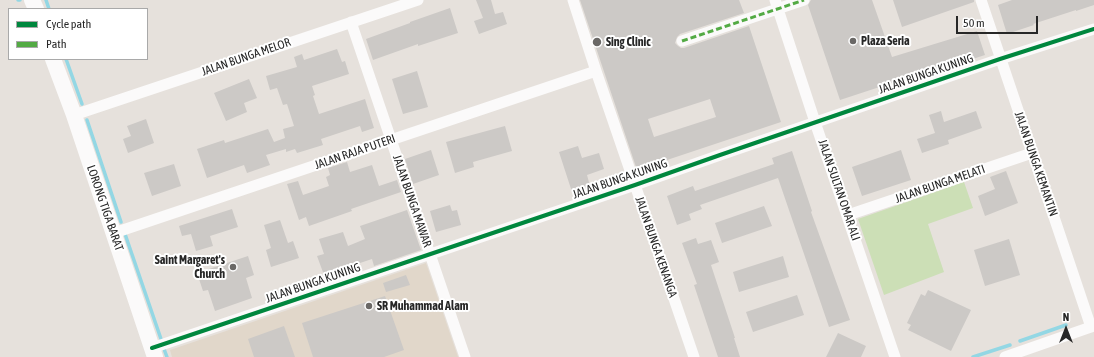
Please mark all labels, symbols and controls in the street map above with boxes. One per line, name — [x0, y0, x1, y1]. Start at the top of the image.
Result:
legend — [8, 8, 148, 60]
scale bar — [958, 8, 1040, 34]
text: 50 m — [963, 16, 985, 30]
text: Cycle path — [46, 17, 91, 31]
place label: Plaza Seria — [861, 34, 910, 48]
street label: JALAN BUNGA MELOR — [200, 35, 292, 79]
place label: Sing Clinic — [606, 35, 651, 49]
marker: Sing Clinic — [591, 36, 603, 48]
marker: Plaza Seria — [848, 36, 858, 46]
text: Path — [46, 37, 67, 51]
street label: JALAN BUNGA KUNING — [877, 51, 975, 97]
street label: JALAN BUNGA KEMANTIN — [1011, 110, 1061, 218]
street label: JALAN RAJA PUTERI — [313, 131, 397, 173]
street label: JALAN SULTAN OMAR ALI — [815, 137, 863, 243]
street label: JALAN BUNGA MAWAR — [389, 153, 435, 249]
street label: JALAN BUNGA KUNING — [571, 156, 669, 202]
street label: JALAN BUNGA MELATI — [893, 162, 987, 206]
street label: LORONG TIGA BARAT — [84, 163, 126, 253]
street label: JALAN BUNGA KENANGA — [632, 195, 680, 299]
place label: Saint Margaret's Church — [155, 253, 225, 281]
street label: JALAN BUNGA KUNING — [264, 260, 362, 306]
marker: Saint Margaret's Church — [228, 262, 238, 272]
place label: SR Muhammad Alam — [377, 299, 468, 313]
marker: SR Muhammad Alam — [364, 301, 374, 311]
north arrow — [1046, 309, 1086, 349]
text: N — [1063, 311, 1069, 323]

